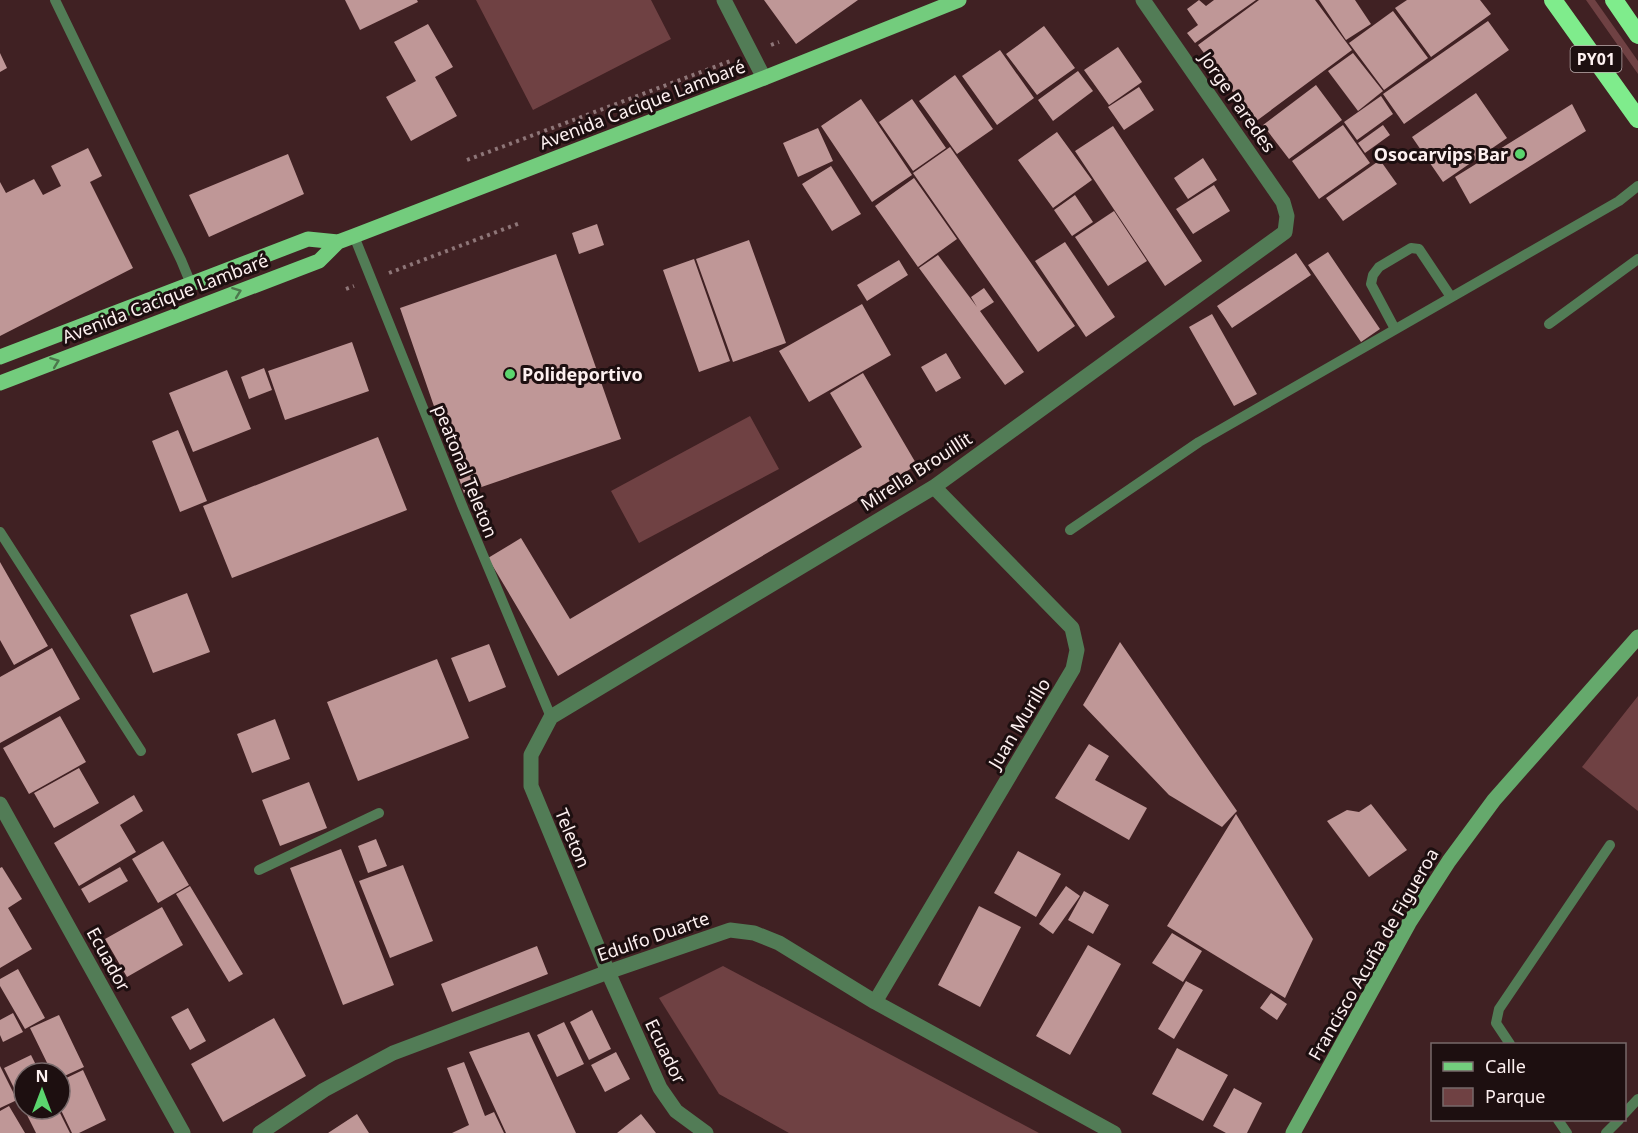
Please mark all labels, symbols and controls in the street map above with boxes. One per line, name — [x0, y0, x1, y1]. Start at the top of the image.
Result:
street label: Jorge Paredes — [1193, 46, 1281, 157]
road number: PY01 — [1570, 46, 1622, 72]
street label: Avenida Cacique Lambaré — [535, 54, 749, 154]
place label: Osocarvips Bar — [1374, 142, 1508, 166]
marker: Osocarvips Bar — [1513, 147, 1527, 161]
street label: Avenida Cacique Lambaré — [58, 248, 272, 348]
one-way arrow — [231, 287, 242, 299]
one-way arrow — [49, 356, 59, 369]
place label: Polideportivo — [522, 362, 643, 386]
marker: Polideportivo — [503, 367, 517, 381]
street label: peatonal Teleton — [428, 401, 504, 541]
street label: Mirella Brouillit — [856, 426, 977, 516]
street label: Juan Murillo — [982, 673, 1055, 774]
street label: Teleton — [550, 805, 596, 871]
street label: Francisco Acuña de Figueroa — [1302, 844, 1444, 1064]
street label: Edulfo Duarte — [594, 906, 712, 966]
street label: Ecuador — [82, 923, 137, 996]
street label: Ecuador — [640, 1015, 692, 1088]
legend — [1431, 1043, 1626, 1121]
text: Calle — [1485, 1054, 1526, 1078]
north arrow — [12, 1061, 72, 1121]
text: N — [35, 1065, 49, 1087]
text: Parque — [1485, 1084, 1545, 1108]

